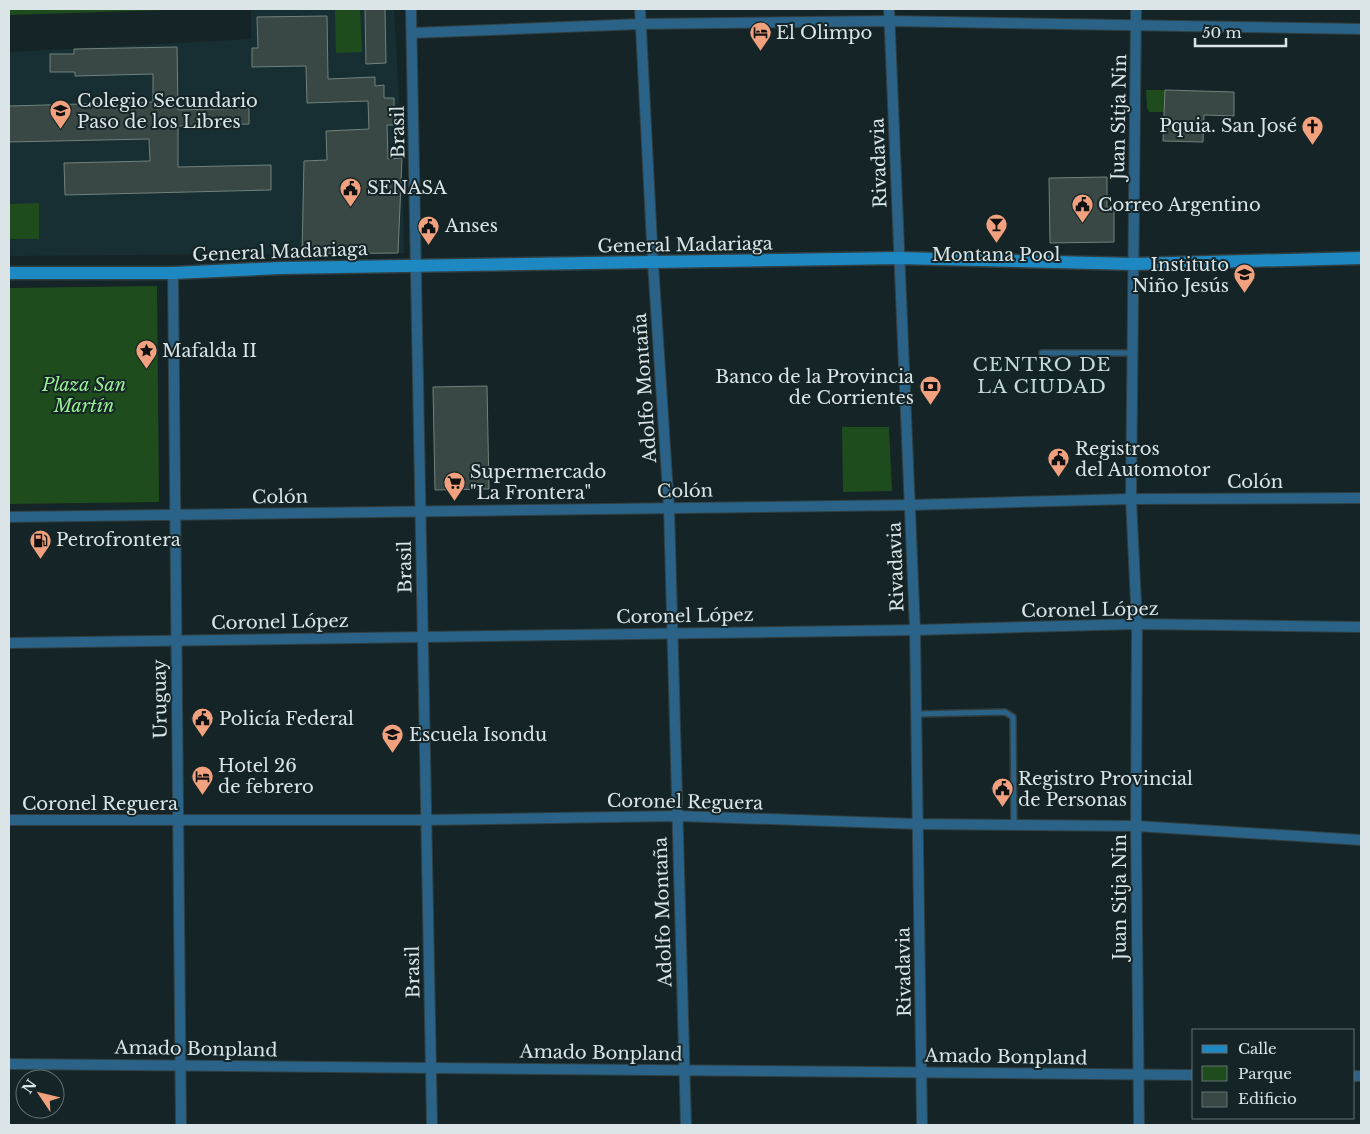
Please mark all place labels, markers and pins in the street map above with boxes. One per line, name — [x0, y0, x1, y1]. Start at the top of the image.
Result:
hotel icon: El Olimpo — [748, 21, 772, 52]
place label: El Olimpo — [776, 22, 872, 44]
place label: Colegio Secundario Paso de los Libres — [77, 90, 258, 133]
school or university icon: Colegio Secundario Paso de los Libres — [49, 99, 73, 130]
church icon: Pquia. San José — [1301, 114, 1325, 145]
place label: Pquia. San José — [1159, 115, 1297, 137]
public building icon: SENASA — [339, 176, 363, 207]
place label: SENASA — [367, 177, 448, 199]
public building icon: Correo Argentino — [1070, 193, 1094, 224]
place label: Correo Argentino — [1098, 194, 1261, 216]
bar icon: Montana Pool — [984, 213, 1008, 244]
public building icon: Anses — [417, 214, 441, 245]
place label: Anses — [444, 215, 498, 237]
place label: Montana Pool — [932, 244, 1060, 266]
place label: Instituto Niño Jesús — [1132, 254, 1229, 297]
school or university icon: Instituto Niño Jesús — [1233, 263, 1257, 294]
place icon: Mafalda II — [134, 339, 158, 370]
place label: Mafalda II — [162, 340, 257, 362]
place label: Banco de la Provincia de Corrientes — [715, 366, 914, 409]
bank icon: Banco de la Provincia de Corrientes — [918, 375, 942, 406]
place label: Registros del Automotor — [1075, 438, 1211, 481]
public building icon: Registros del Automotor — [1047, 447, 1071, 478]
place label: Supermercado "La Frontera" — [470, 461, 606, 504]
supermarket icon: Supermercado "La Frontera" — [442, 470, 466, 501]
fuel station icon: Petrofrontera — [28, 528, 52, 559]
place label: Petrofrontera — [56, 529, 181, 551]
public building icon: Policía Federal — [191, 707, 215, 738]
place label: Policía Federal — [219, 708, 354, 730]
school or university icon: Escuela Isondu — [381, 723, 405, 754]
place label: Escuela Isondu — [409, 724, 547, 746]
place label: Hotel 26 de febrero — [218, 755, 314, 798]
hotel icon: Hotel 26 de febrero — [190, 764, 214, 795]
place label: Registro Provincial de Personas — [1018, 768, 1193, 811]
public building icon: Registro Provincial de Personas — [990, 777, 1014, 808]

